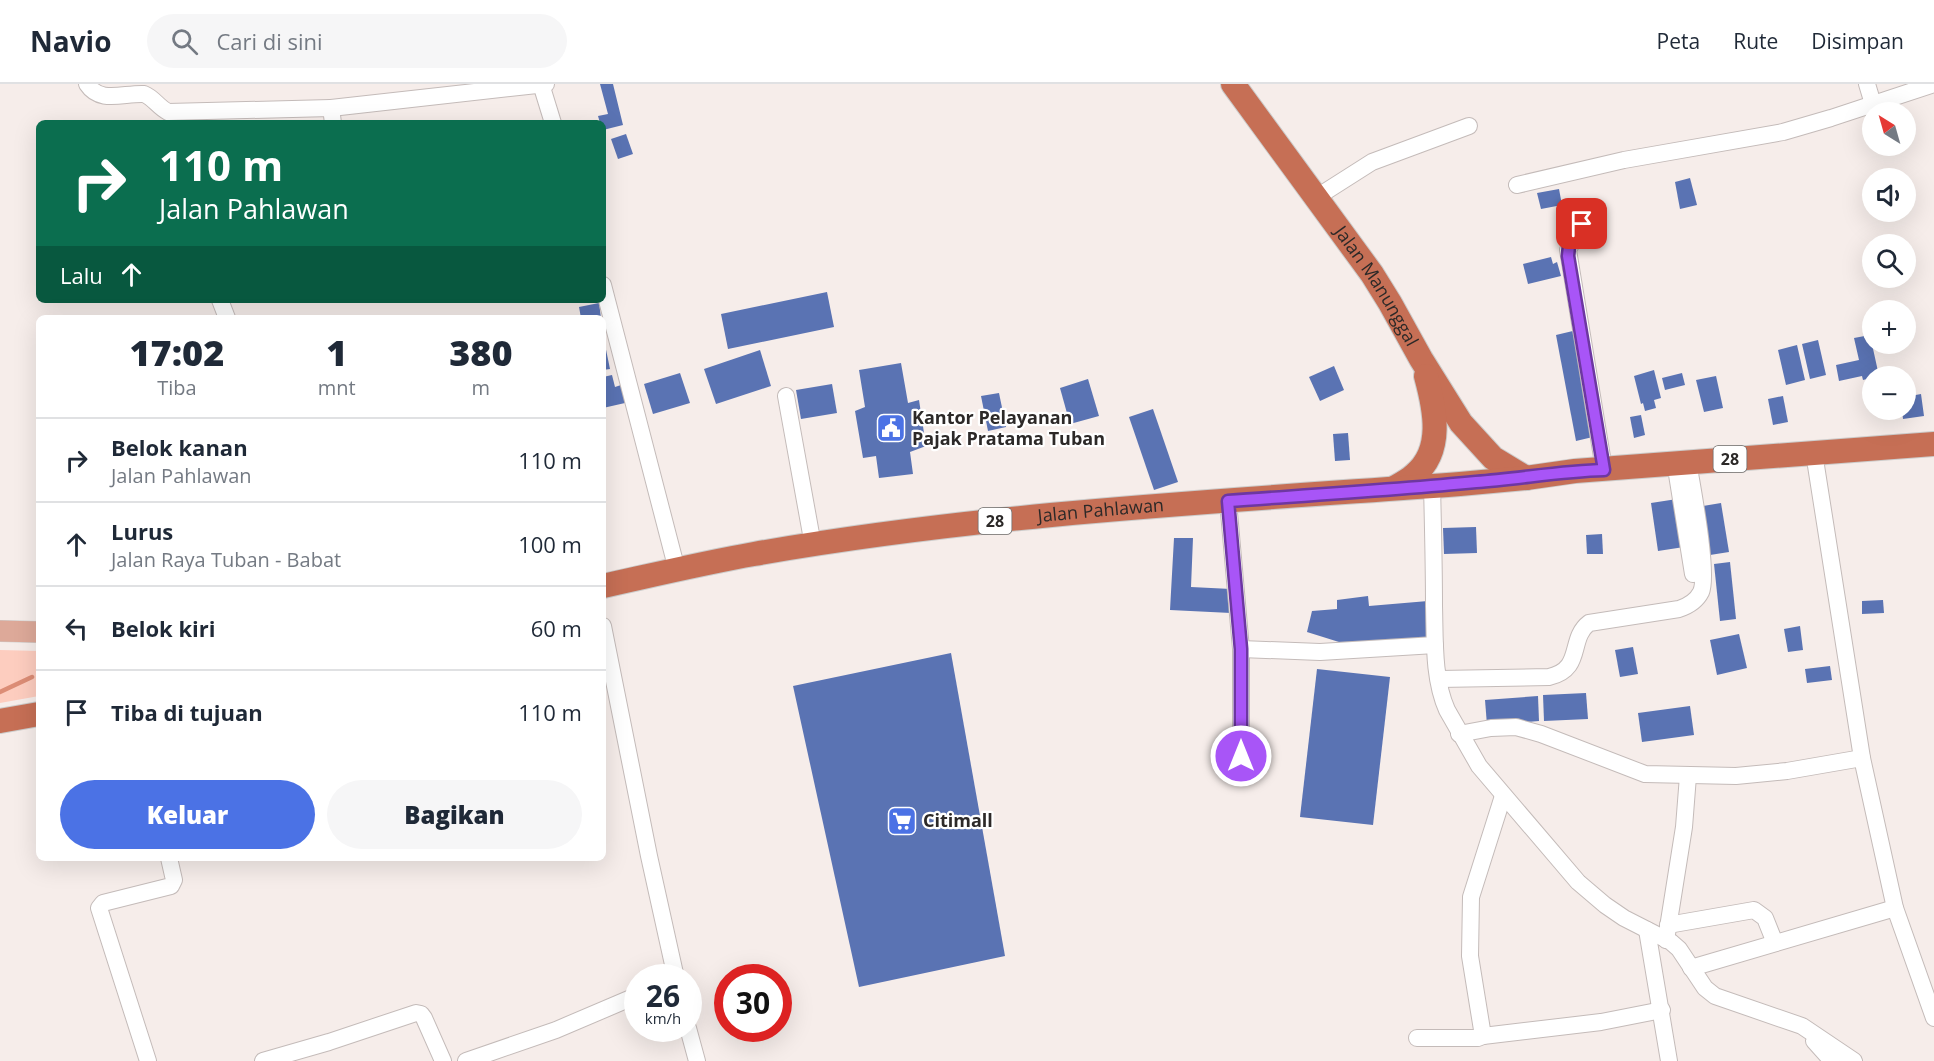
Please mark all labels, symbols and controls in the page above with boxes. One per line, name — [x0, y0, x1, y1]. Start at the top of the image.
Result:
search box — [147, 14, 567, 68]
text: Navio — [30, 22, 111, 60]
icon: search — [168, 25, 201, 58]
text: Cari di sini — [216, 26, 323, 56]
text: Peta — [1657, 27, 1700, 55]
text: Rute — [1733, 27, 1778, 55]
text: Disimpan — [1811, 27, 1904, 55]
north arrow — [1862, 102, 1916, 156]
map controls — [1862, 102, 1916, 420]
text: 110 m — [159, 136, 283, 193]
icon: right — [60, 144, 138, 222]
button: sound — [1862, 168, 1916, 222]
text: Jalan Pahlawan — [159, 190, 349, 227]
pin — [1556, 198, 1607, 249]
icon: arrive — [1565, 207, 1598, 240]
street label: Jalan Manunggal — [1328, 219, 1425, 350]
button: search — [1862, 234, 1916, 288]
icon: ahead — [115, 258, 148, 291]
text: Lalu — [60, 260, 103, 290]
button: + — [1862, 300, 1916, 354]
text: 17:02 — [130, 328, 224, 377]
text: 1 — [326, 328, 347, 377]
text: 380 — [449, 328, 512, 377]
button: − — [1862, 366, 1916, 420]
text: Tiba — [157, 374, 197, 401]
text: mnt — [318, 374, 356, 401]
text: m — [472, 374, 490, 401]
place label: Kantor Pelayanan Pajak Pratama Tuban — [912, 405, 1105, 450]
public building icon: Kantor Pelayanan Pajak Pratama Tuban — [875, 412, 907, 444]
text: Belok kanan — [111, 432, 248, 462]
icon: right — [60, 444, 93, 477]
text: 110 m — [518, 445, 582, 475]
road number: 28 — [1714, 446, 1746, 472]
text: Jalan Pahlawan — [111, 462, 252, 489]
street label: Jalan Pahlawan — [1035, 492, 1165, 527]
road number: 28 — [978, 508, 1012, 534]
text: Lurus — [111, 516, 173, 546]
icon: ahead — [60, 528, 93, 561]
text: 100 m — [518, 529, 582, 559]
text: Jalan Raya Tuban - Babat — [111, 546, 341, 573]
icon: left — [60, 612, 93, 645]
text: Belok kiri — [111, 613, 216, 643]
text: 60 m — [531, 613, 582, 643]
icon: arrive — [60, 696, 93, 729]
text: Tiba di tujuan — [111, 697, 263, 727]
text: 110 m — [518, 697, 582, 727]
position arrow — [1209, 724, 1273, 788]
button: Keluar — [60, 780, 315, 849]
button: Bagikan — [327, 780, 582, 849]
supermarket icon: Citimall — [886, 805, 918, 837]
place label: Citimall — [923, 808, 993, 832]
speed limit sign: 30 — [714, 964, 792, 1042]
text: 26 — [646, 975, 680, 1016]
text: km/h — [645, 1008, 681, 1028]

